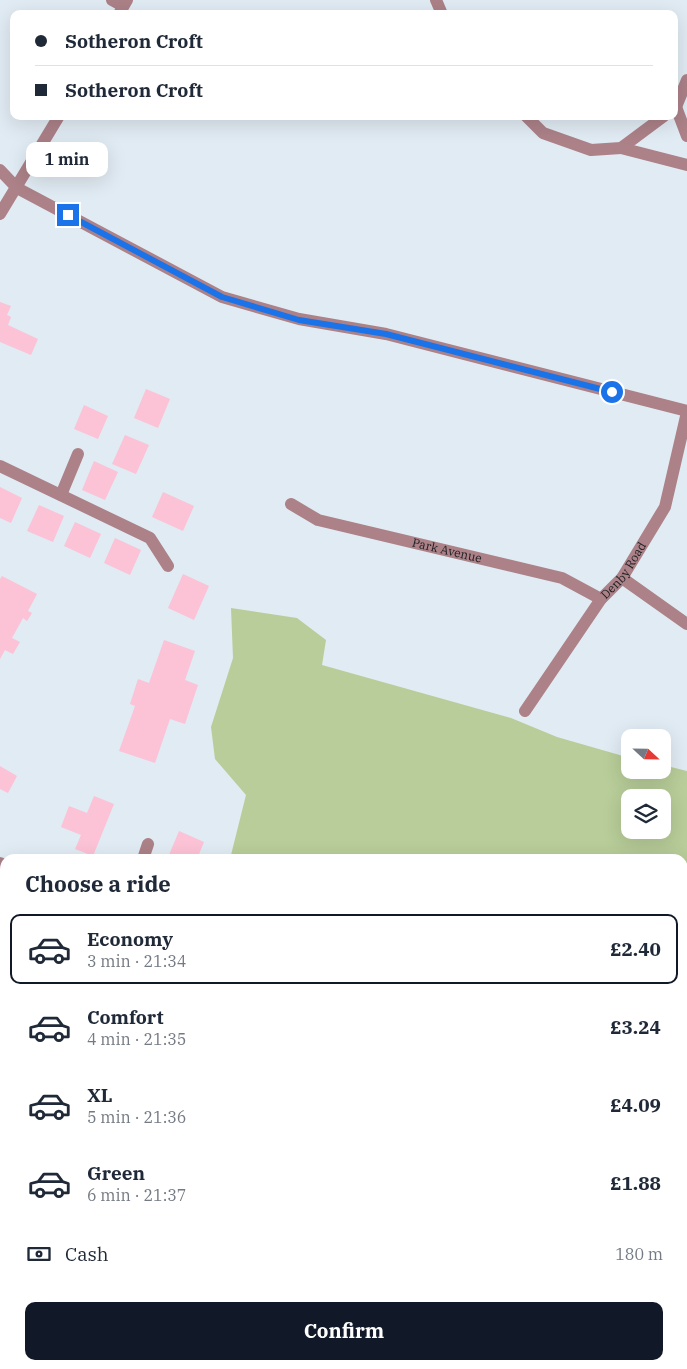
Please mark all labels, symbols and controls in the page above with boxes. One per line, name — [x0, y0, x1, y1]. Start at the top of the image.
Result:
text: Sotheron Croft — [65, 29, 203, 53]
text: Sotheron Croft — [65, 78, 203, 102]
callout: 1 min — [27, 142, 109, 178]
text: 1 min — [45, 149, 89, 169]
route end — [57, 204, 79, 226]
route start — [601, 381, 623, 403]
street label: Park Avenue — [411, 535, 484, 566]
street label: Denby Road — [597, 539, 649, 602]
north arrow — [621, 729, 671, 779]
map controls — [621, 729, 671, 839]
button: layers — [621, 789, 671, 839]
text: Choose a ride — [25, 869, 171, 898]
icon: car — [27, 927, 72, 972]
text: Economy — [87, 927, 173, 951]
text: £2.40 — [610, 937, 661, 961]
text: 3 min · 21:34 — [87, 951, 186, 971]
icon: car — [27, 1005, 72, 1050]
text: Comfort — [87, 1005, 164, 1029]
text: £3.24 — [610, 1015, 661, 1039]
text: 4 min · 21:35 — [87, 1029, 186, 1049]
icon: car — [27, 1083, 72, 1128]
text: XL — [87, 1083, 113, 1107]
text: £4.09 — [610, 1093, 661, 1117]
text: 5 min · 21:36 — [87, 1107, 186, 1127]
icon: car — [27, 1161, 72, 1206]
text: Green — [87, 1161, 145, 1185]
text: £1.88 — [610, 1171, 661, 1195]
text: 6 min · 21:37 — [87, 1185, 186, 1205]
icon: cash — [25, 1240, 53, 1268]
text: Cash — [65, 1242, 109, 1266]
text: 180 m — [615, 1244, 663, 1264]
button: Confirm — [25, 1302, 663, 1360]

